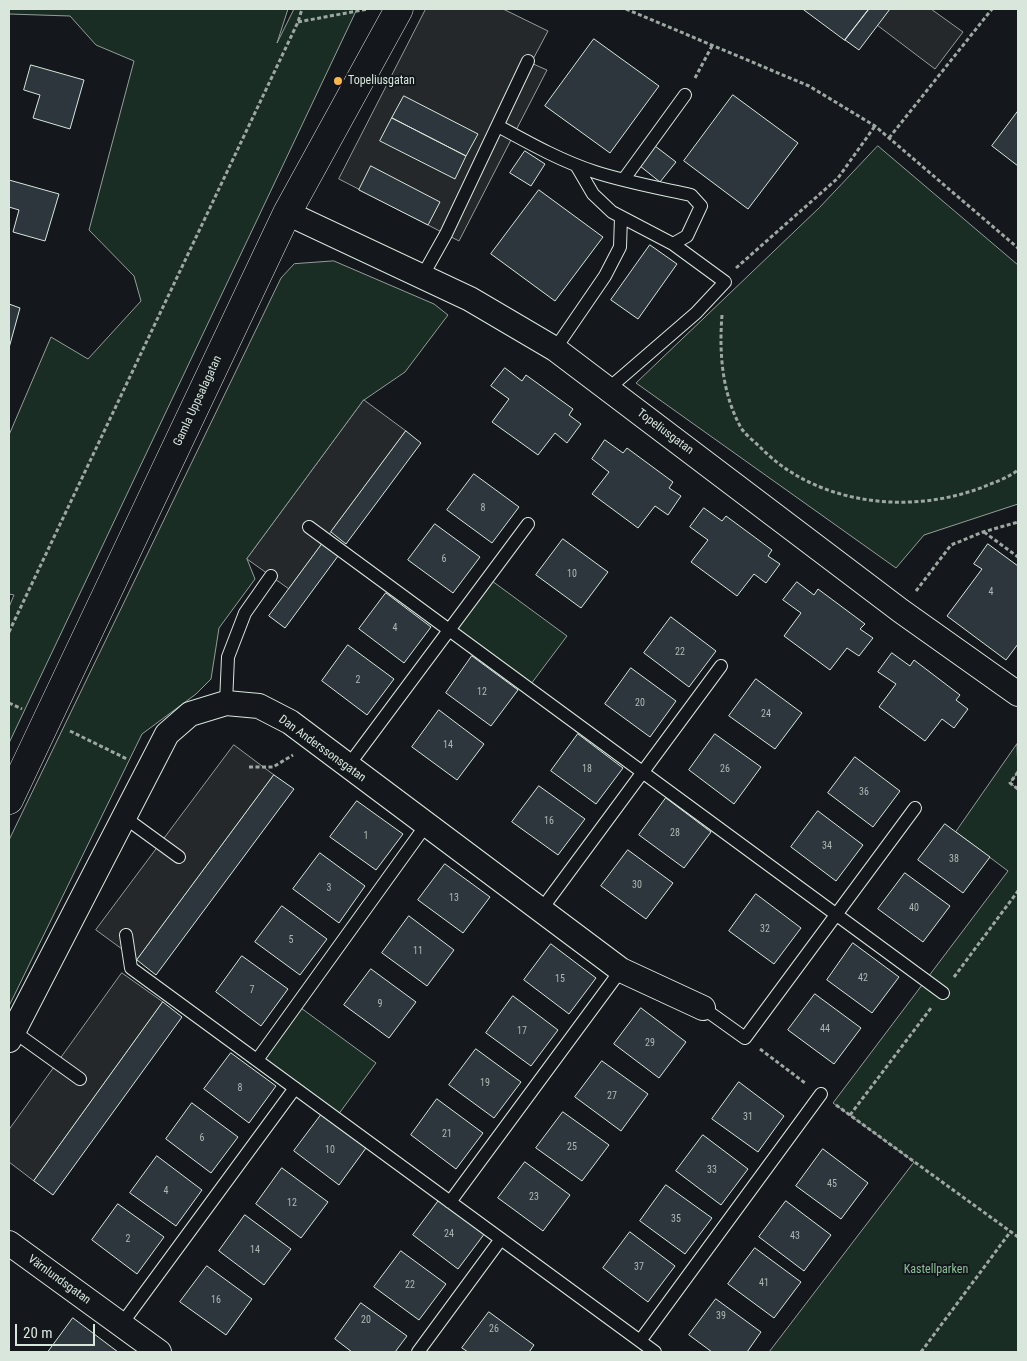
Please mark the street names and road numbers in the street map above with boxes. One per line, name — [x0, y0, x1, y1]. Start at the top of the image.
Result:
street label: Gamla Uppsalagatan — [171, 353, 225, 449]
street label: Topeliusgatan — [634, 406, 696, 458]
street label: Dan Anderssonsgatan — [276, 713, 368, 785]
street label: Värnlundsgatan — [25, 1252, 93, 1308]

